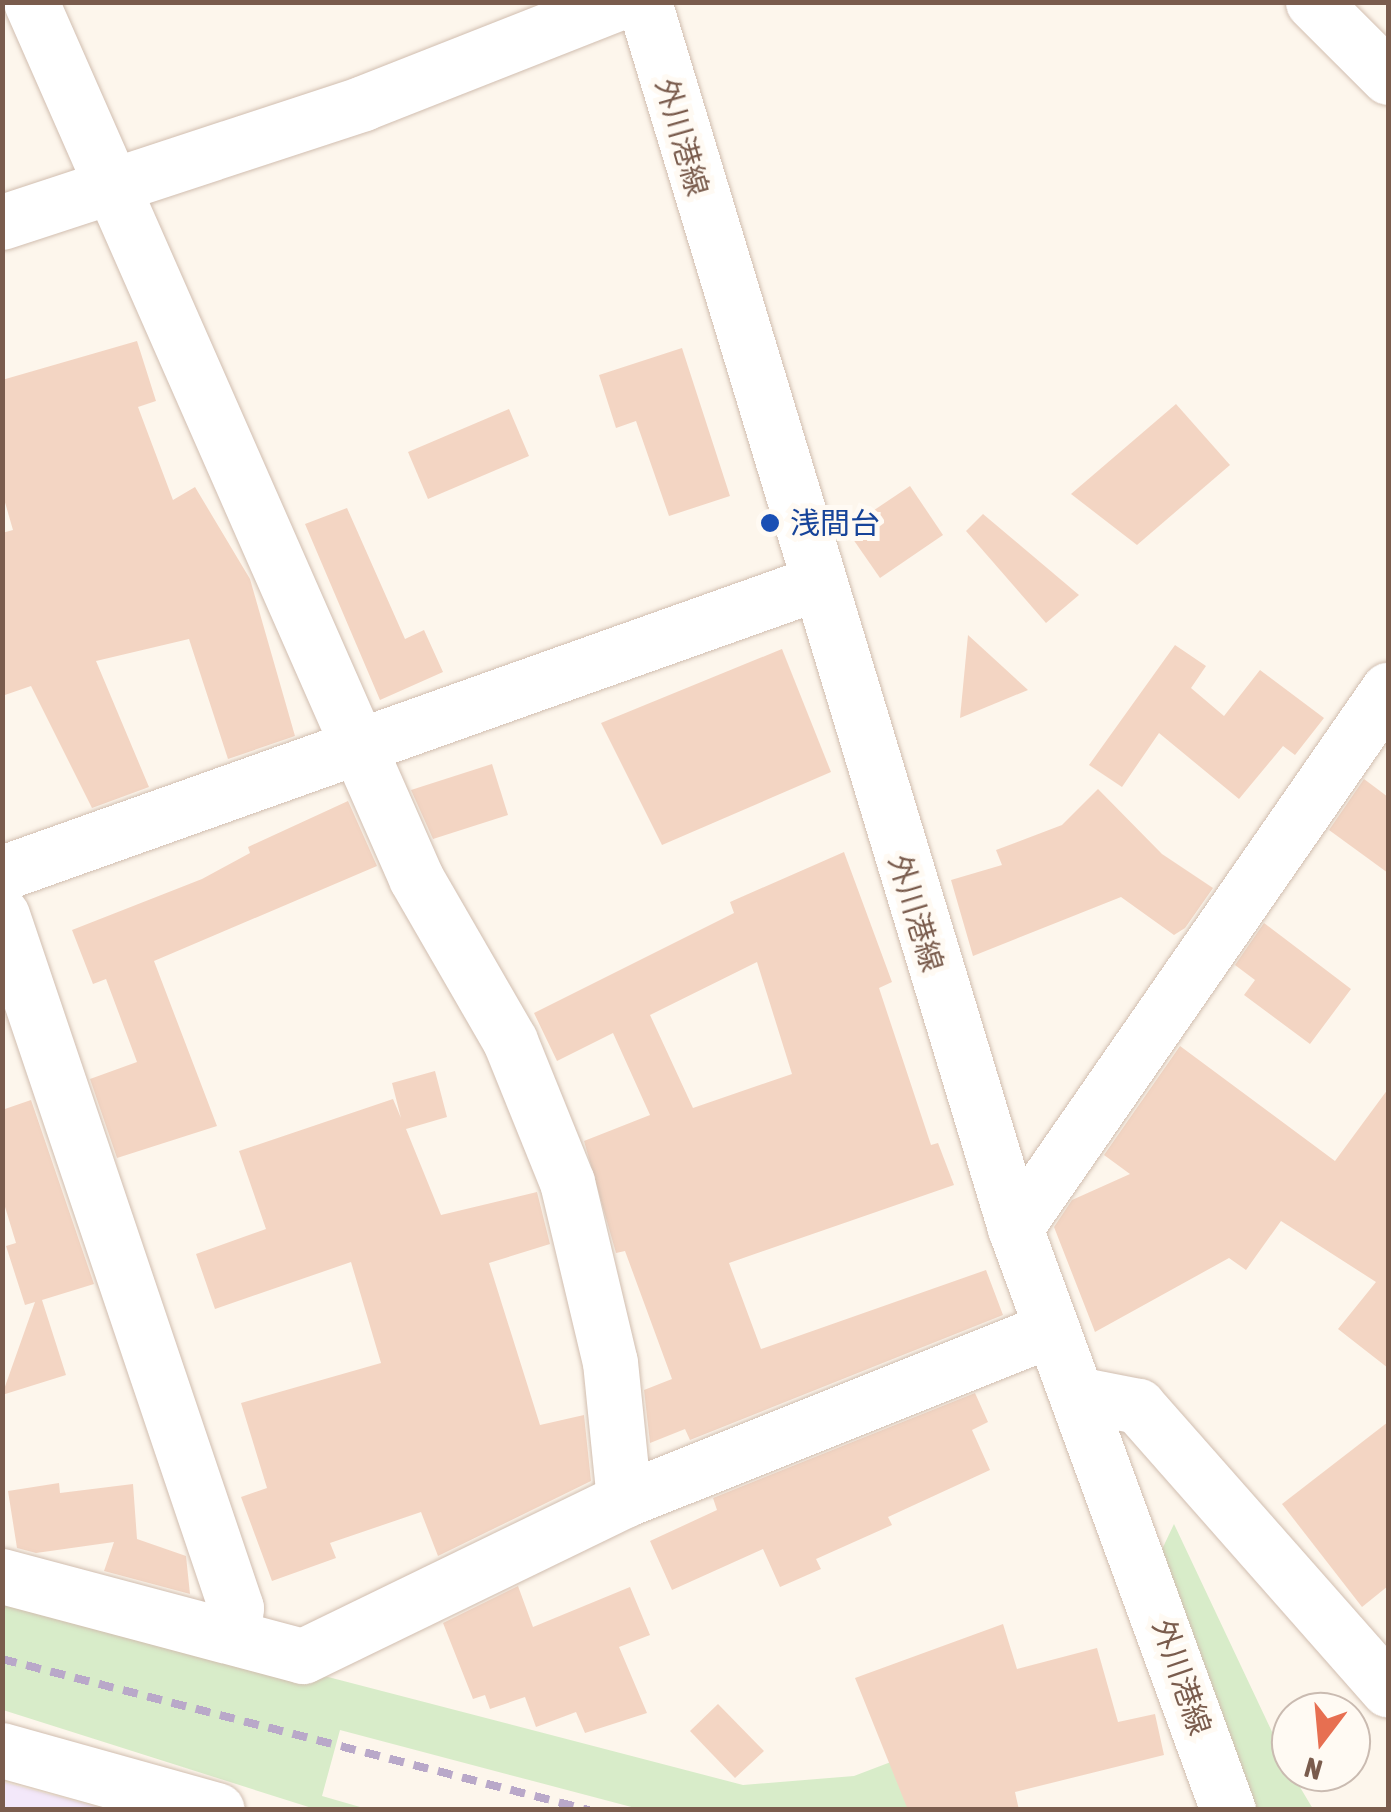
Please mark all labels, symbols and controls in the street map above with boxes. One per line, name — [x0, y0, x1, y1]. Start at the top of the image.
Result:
street label: 外川港線 — [648, 74, 716, 200]
place label: 浅間台 — [790, 505, 880, 541]
marker: 浅間台 — [759, 512, 781, 534]
street label: 外川港線 — [881, 850, 951, 976]
street label: 外川港線 — [1145, 1614, 1219, 1740]
north arrow — [1271, 1692, 1371, 1792]
text: N — [1301, 1751, 1326, 1787]

